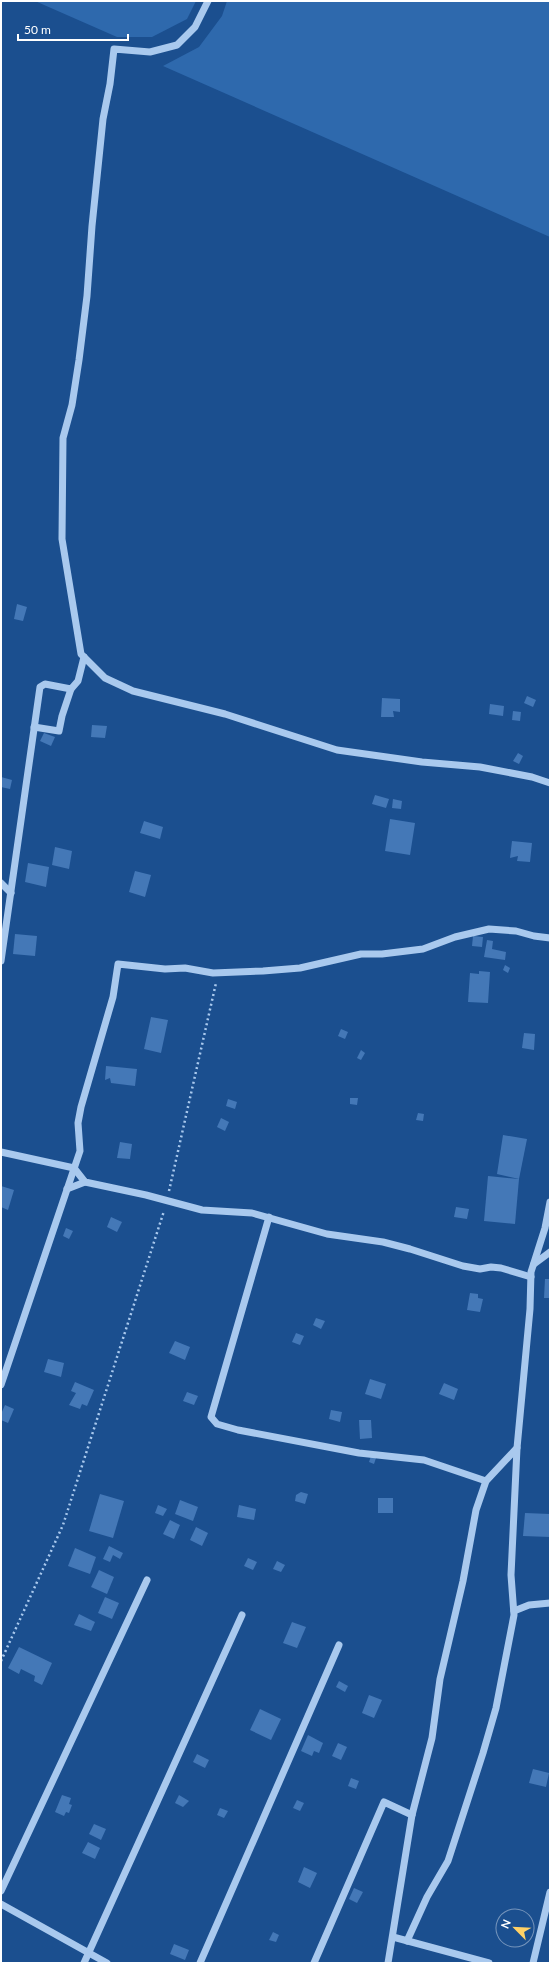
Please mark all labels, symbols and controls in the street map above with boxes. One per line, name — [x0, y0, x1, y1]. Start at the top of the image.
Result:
scale bar — [18, 16, 128, 42]
text: 50 m — [24, 22, 51, 37]
north arrow — [495, 1908, 535, 1948]
text: N — [498, 1917, 513, 1930]

